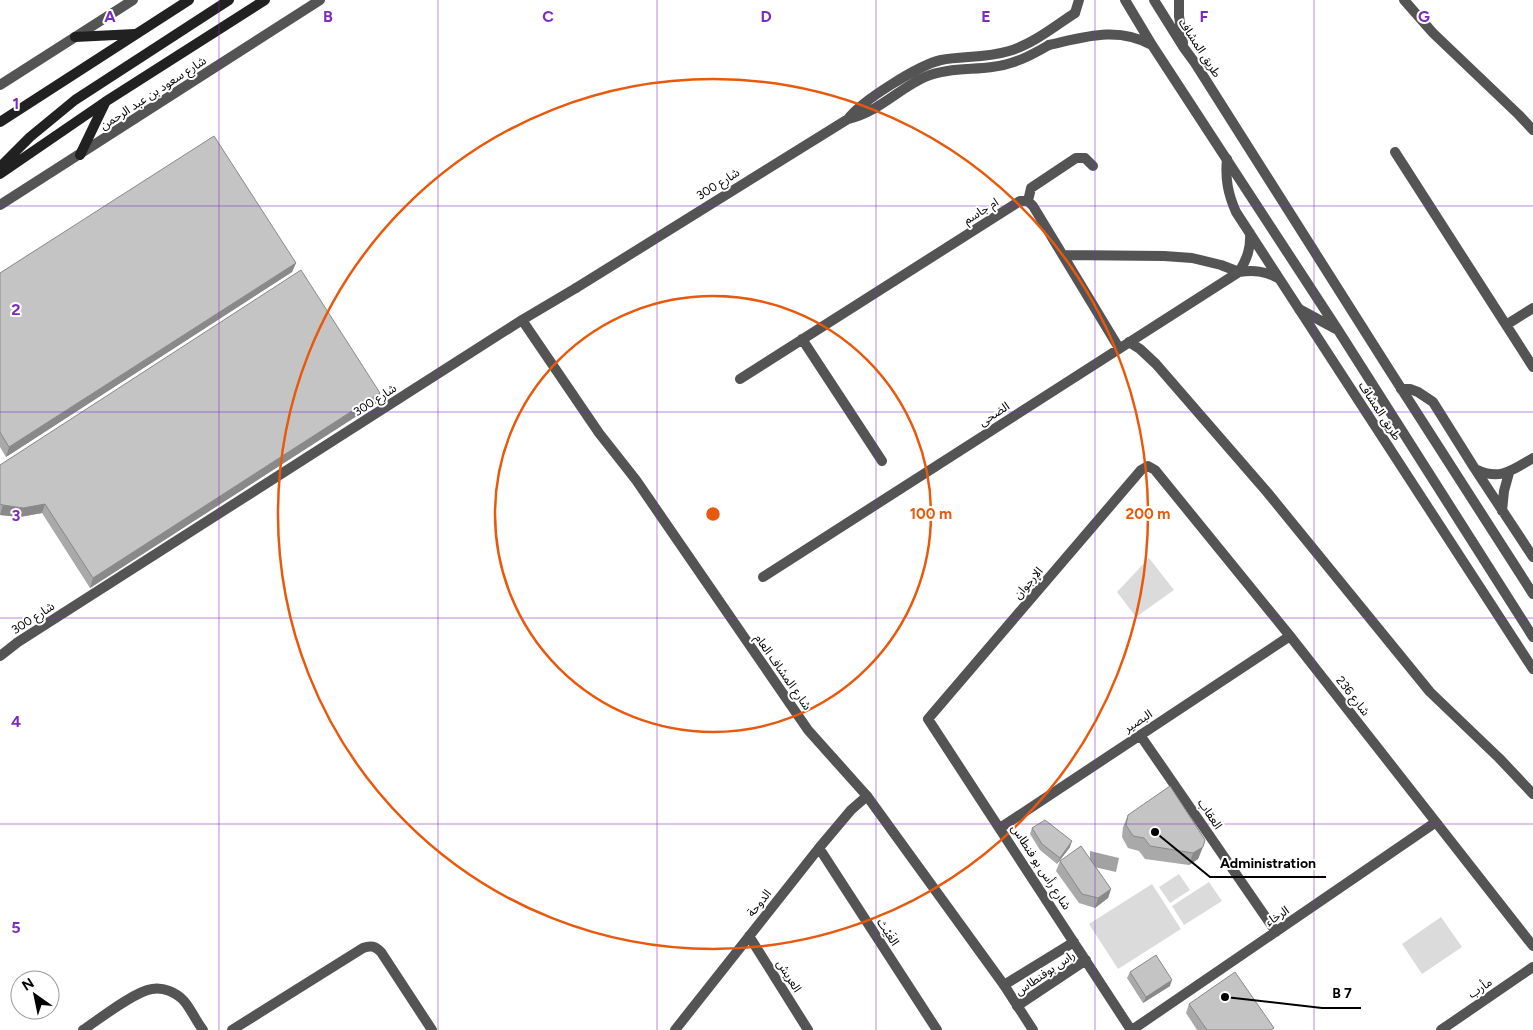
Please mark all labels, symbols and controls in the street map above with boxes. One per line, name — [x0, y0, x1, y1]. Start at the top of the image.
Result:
text: A — [104, 7, 116, 26]
text: B — [323, 7, 333, 26]
text: C — [542, 7, 554, 26]
text: D — [760, 7, 772, 26]
text: E — [981, 7, 991, 26]
text: F — [1200, 7, 1209, 26]
text: G — [1418, 7, 1430, 26]
street label: طريق المشاف — [1175, 16, 1224, 81]
street label: شارع سعود بن عبد الرحمن — [97, 53, 210, 134]
text: 1 — [13, 94, 19, 113]
street label: شارع 300 — [694, 165, 743, 204]
street label: ام جاسم — [961, 195, 1002, 229]
text: 2 — [11, 300, 21, 319]
street label: طريق المشاف — [1355, 379, 1404, 444]
street label: شارع 300 — [351, 381, 400, 421]
street label: الضحى — [976, 399, 1012, 429]
centre of rings — [704, 505, 722, 523]
text: 100 m — [910, 505, 952, 523]
text: 200 m — [1126, 505, 1170, 523]
text: 3 — [12, 506, 21, 525]
street label: الإرجوان — [1010, 564, 1046, 602]
street label: شارع 300 — [9, 599, 58, 639]
street label: شارع المشاف العام — [750, 631, 814, 714]
street label: شارع 236 — [1332, 673, 1373, 720]
street label: البصير — [1120, 707, 1155, 736]
text: 4 — [11, 712, 21, 731]
street label: العقاب — [1195, 796, 1225, 832]
street label: شارع رأس بو فنطاس — [1007, 822, 1074, 913]
callout: Administration — [1210, 848, 1326, 877]
text: Administration — [1220, 855, 1316, 872]
street label: الدوحة — [744, 887, 774, 919]
street label: الرخاء — [1262, 903, 1292, 929]
street label: الغَيْث — [874, 916, 902, 948]
text: 5 — [11, 918, 21, 937]
street label: راس بوفنطاس — [1012, 948, 1078, 998]
street label: العريش — [774, 957, 804, 995]
north arrow — [10, 970, 60, 1020]
text: N — [19, 974, 37, 995]
street label: مأرب — [1465, 974, 1495, 1001]
callout: B 7 — [1322, 979, 1361, 1008]
text: B 7 — [1332, 985, 1352, 1002]

